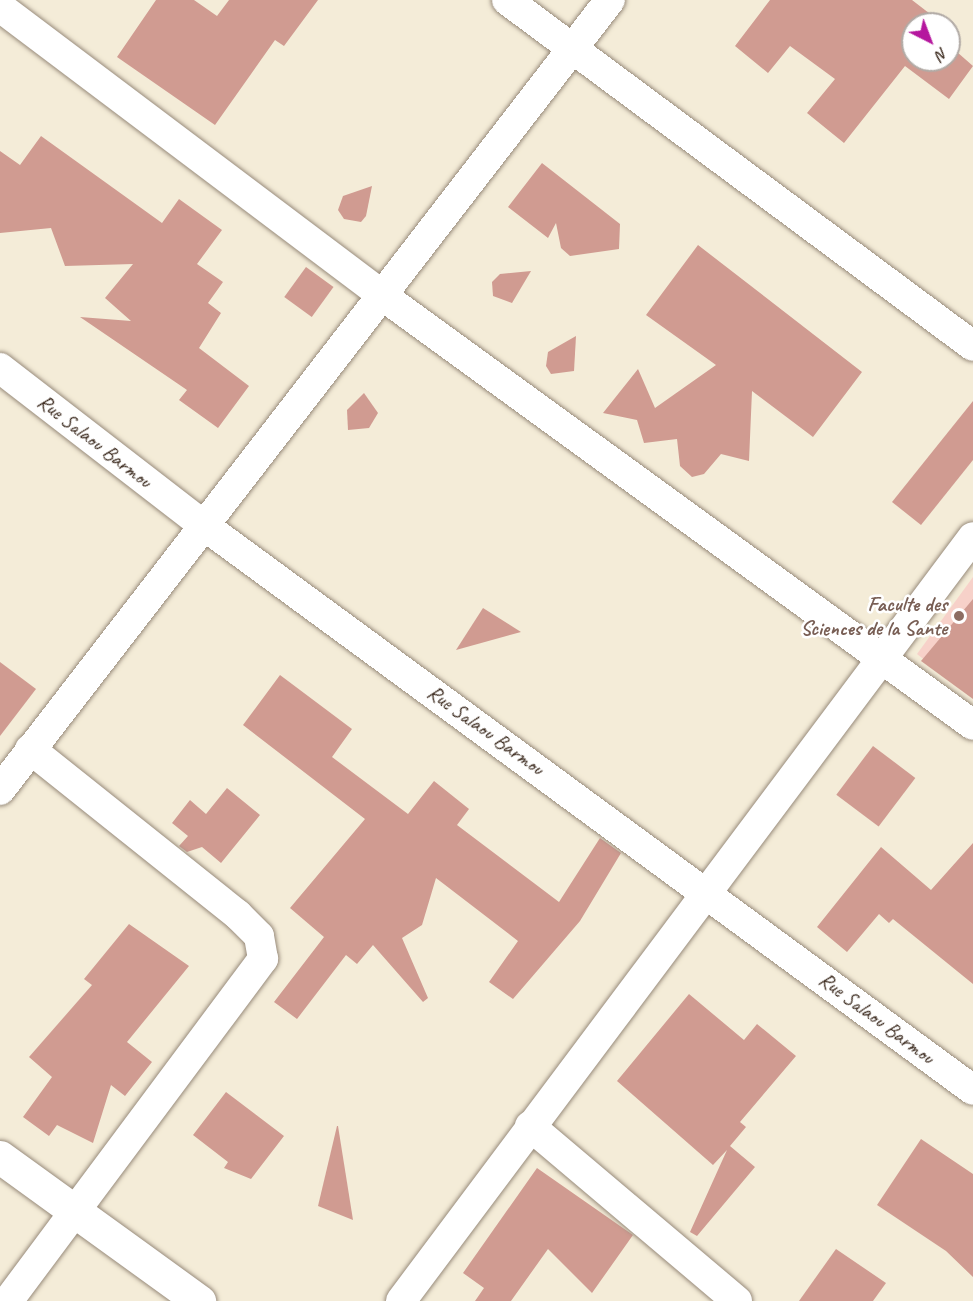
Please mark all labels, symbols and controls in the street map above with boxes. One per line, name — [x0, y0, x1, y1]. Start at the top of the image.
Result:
north arrow — [901, 12, 961, 72]
text: N — [931, 43, 952, 65]
street label: Rue Salaou Barmou — [33, 389, 157, 493]
place label: Faculte des Sciences de la Sante — [799, 591, 947, 641]
marker: Faculte des Sciences de la Sante — [952, 609, 966, 623]
street label: Rue Salaou Barmou — [423, 679, 549, 781]
street label: Rue Salaou Barmou — [815, 967, 939, 1069]

